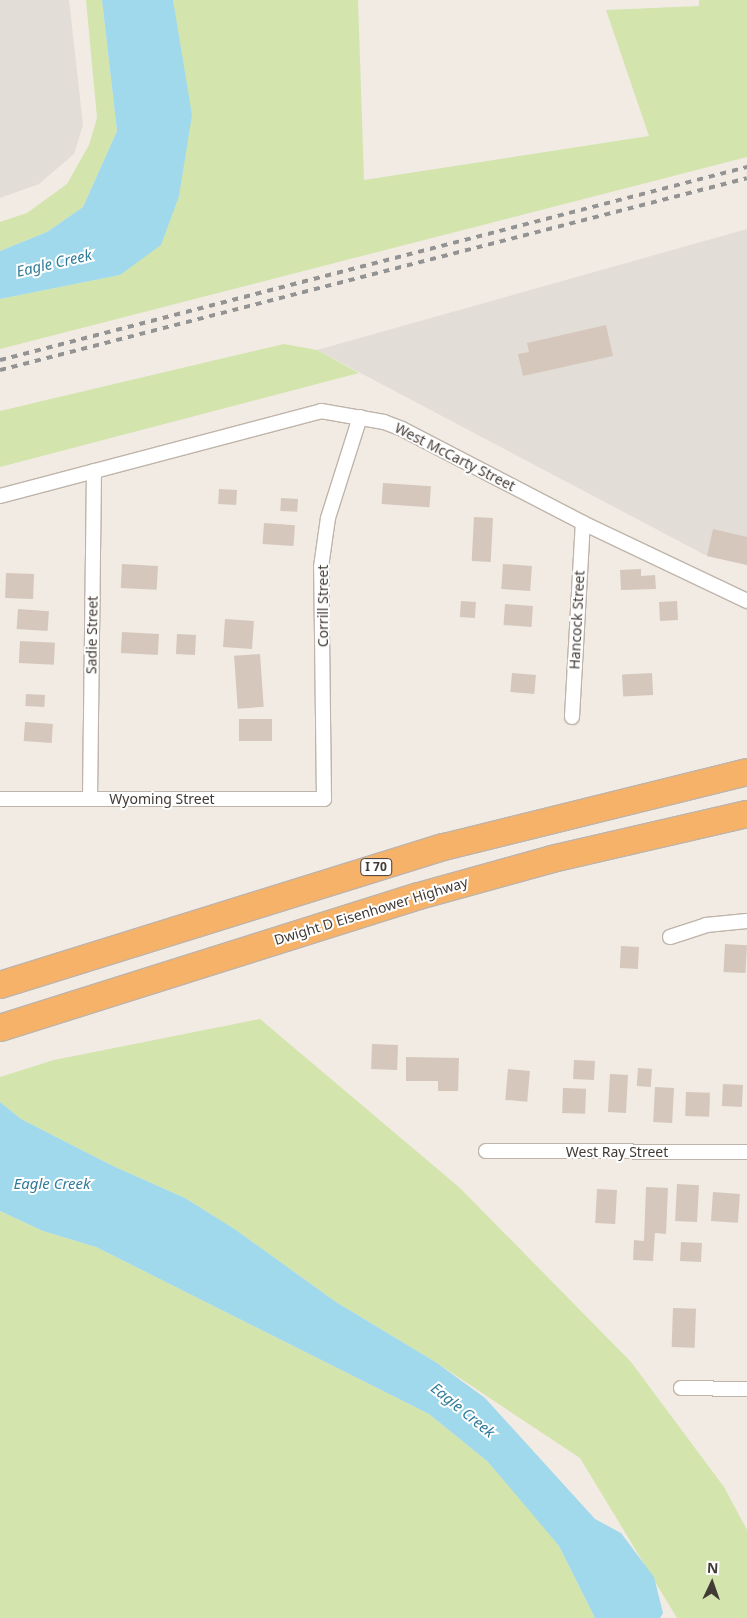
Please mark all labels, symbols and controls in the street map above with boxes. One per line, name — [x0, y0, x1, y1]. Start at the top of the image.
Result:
water label: Eagle Creek — [14, 246, 94, 280]
street label: West McCarty Street — [392, 419, 518, 495]
street label: Corrill Street — [315, 565, 331, 647]
street label: Hancock Street — [566, 570, 588, 670]
street label: Sadie Street — [83, 596, 101, 674]
street label: Wyoming Street — [109, 791, 215, 807]
road number: I 70 — [360, 858, 392, 876]
street label: Dwight D Eisenhower Highway — [272, 873, 470, 949]
street label: West Ray Street — [566, 1144, 668, 1160]
water label: Eagle Creek — [13, 1175, 91, 1193]
water label: Eagle Creek — [427, 1379, 499, 1441]
north arrow — [687, 1558, 737, 1608]
text: N — [707, 1558, 719, 1577]

